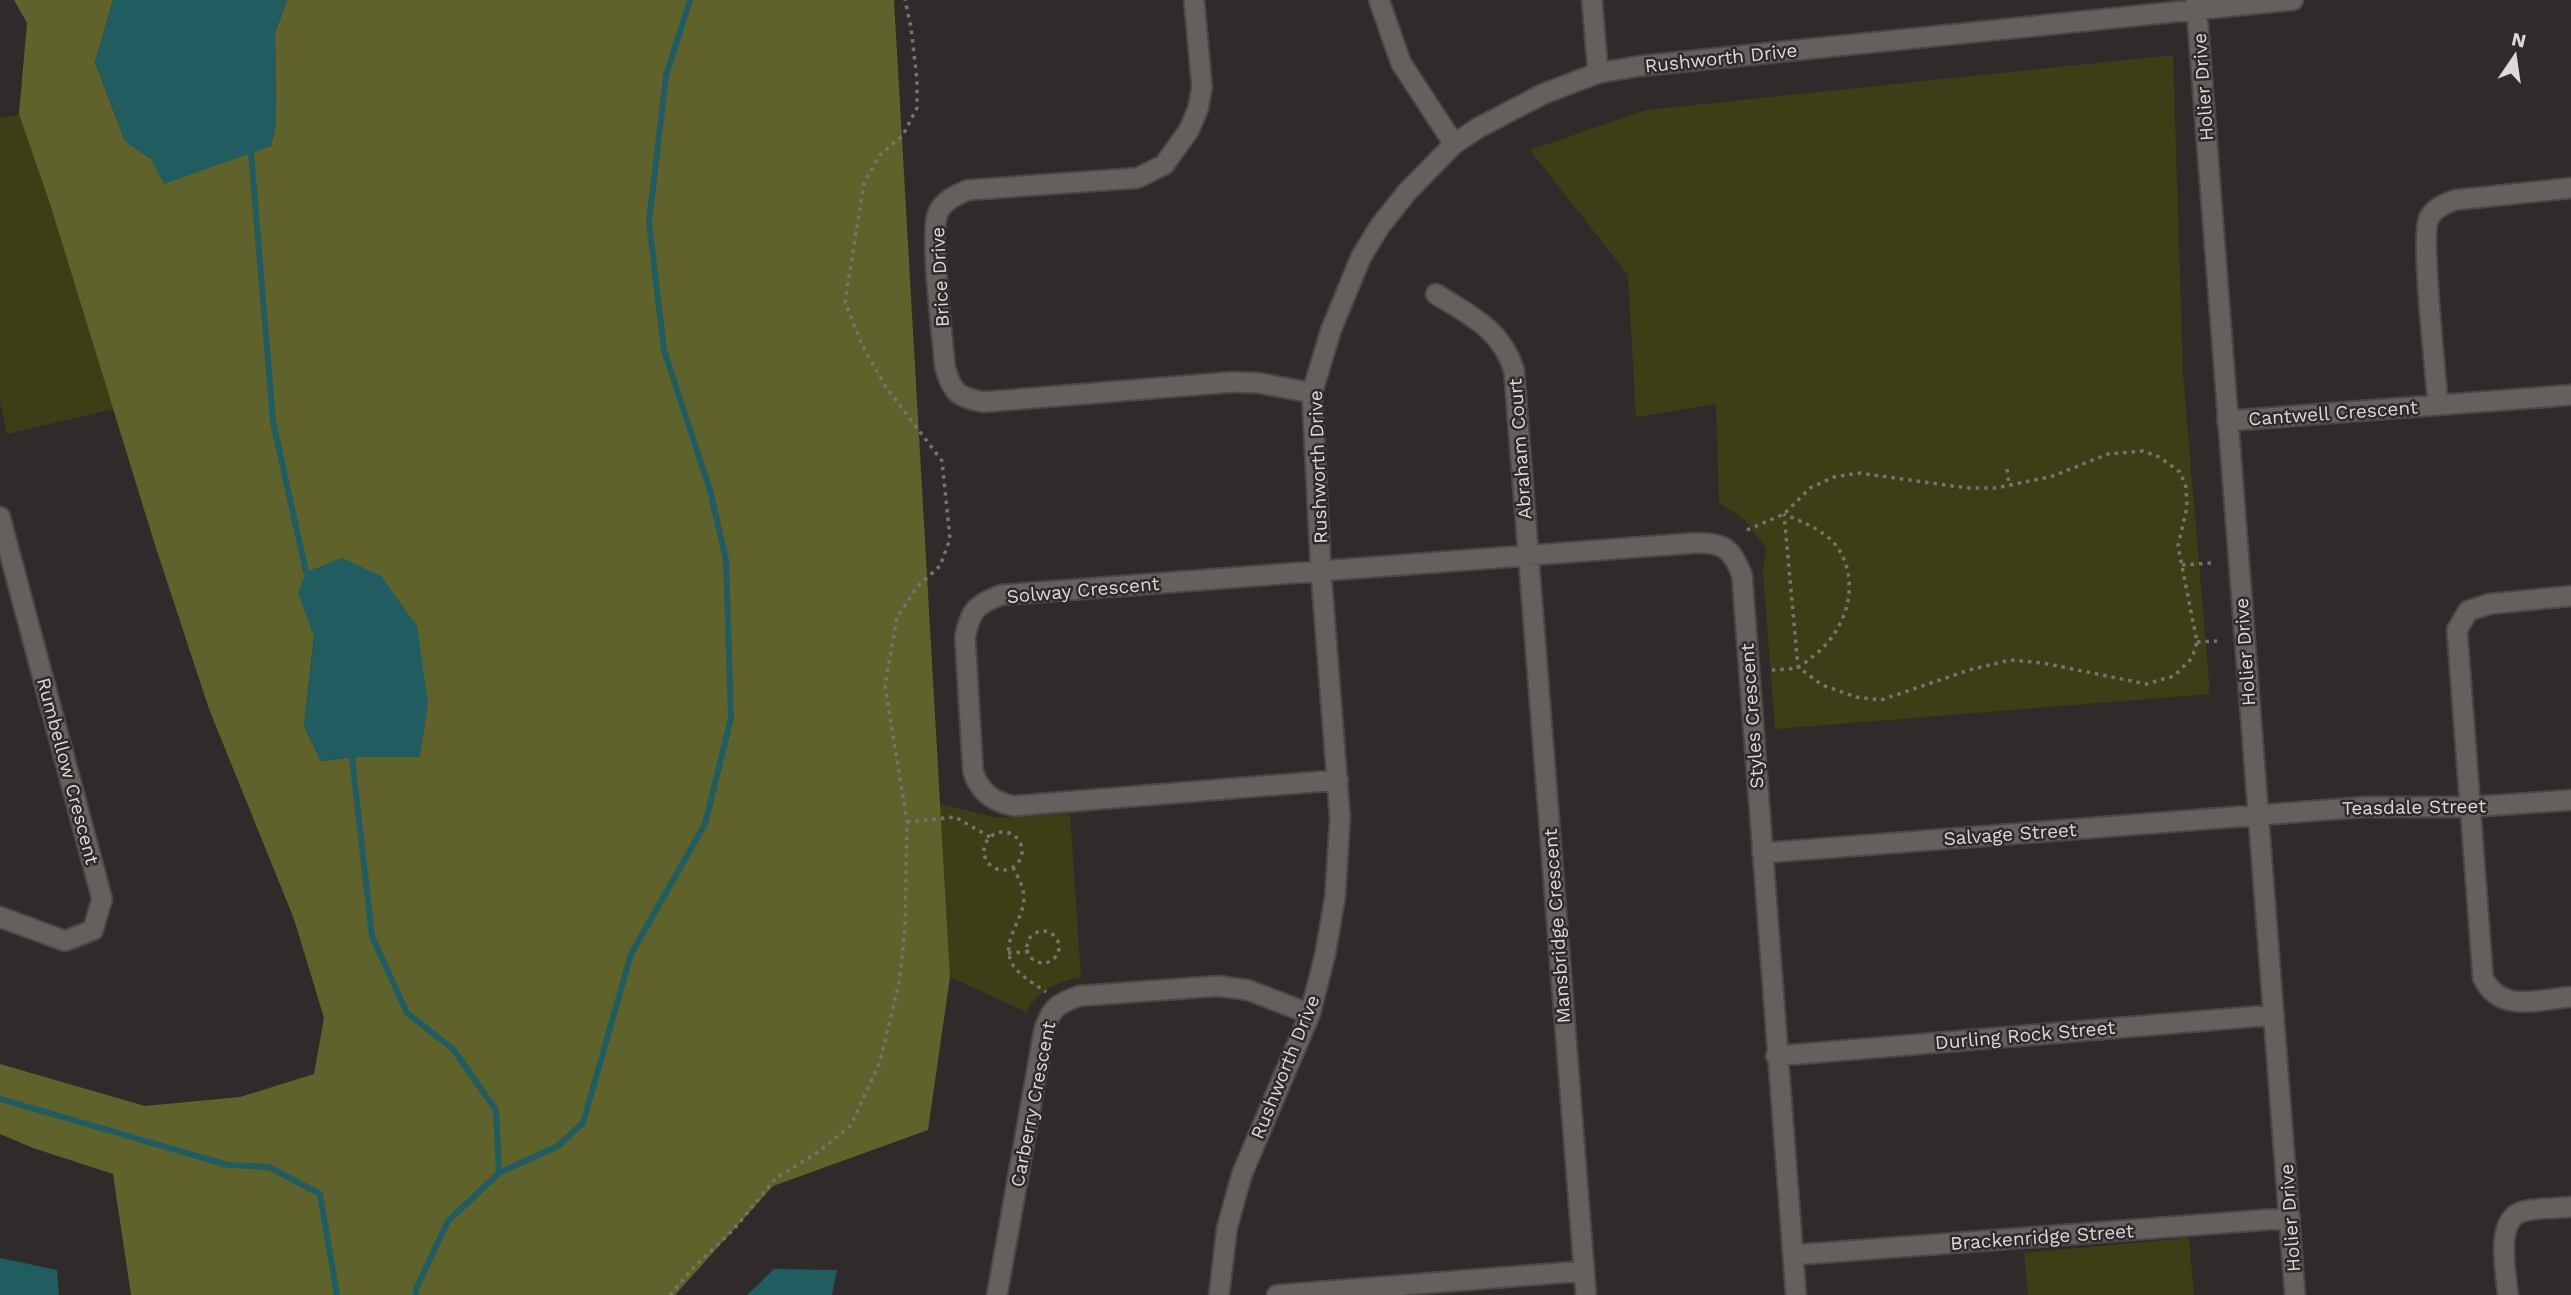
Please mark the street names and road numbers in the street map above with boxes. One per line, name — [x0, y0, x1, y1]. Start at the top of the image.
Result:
street label: Holier Drive — [2188, 32, 2218, 142]
street label: Rushworth Drive — [1644, 39, 1798, 77]
street label: Brice Drive — [926, 226, 954, 328]
street label: Abraham Court — [1504, 378, 1536, 520]
street label: Rushworth Drive — [1304, 390, 1332, 544]
street label: Cantwell Crescent — [2247, 396, 2419, 430]
street label: Solway Crescent — [1006, 572, 1160, 608]
street label: Holier Drive — [2230, 597, 2260, 707]
street label: Styles Crescent — [1735, 642, 1769, 790]
street label: Rumbellow Crescent — [32, 675, 104, 867]
street label: Teasdale Street — [2342, 794, 2486, 820]
street label: Salvage Street — [1943, 818, 2077, 850]
street label: Mansbridge Crescent — [1539, 828, 1575, 1024]
street label: Rushworth Drive — [1246, 992, 1324, 1142]
street label: Durling Rock Street — [1934, 1016, 2116, 1054]
street label: Carberry Crescent — [1006, 1019, 1060, 1189]
street label: Holier Drive — [2275, 1163, 2305, 1273]
street label: Brackenridge Street — [1949, 1219, 2135, 1255]

